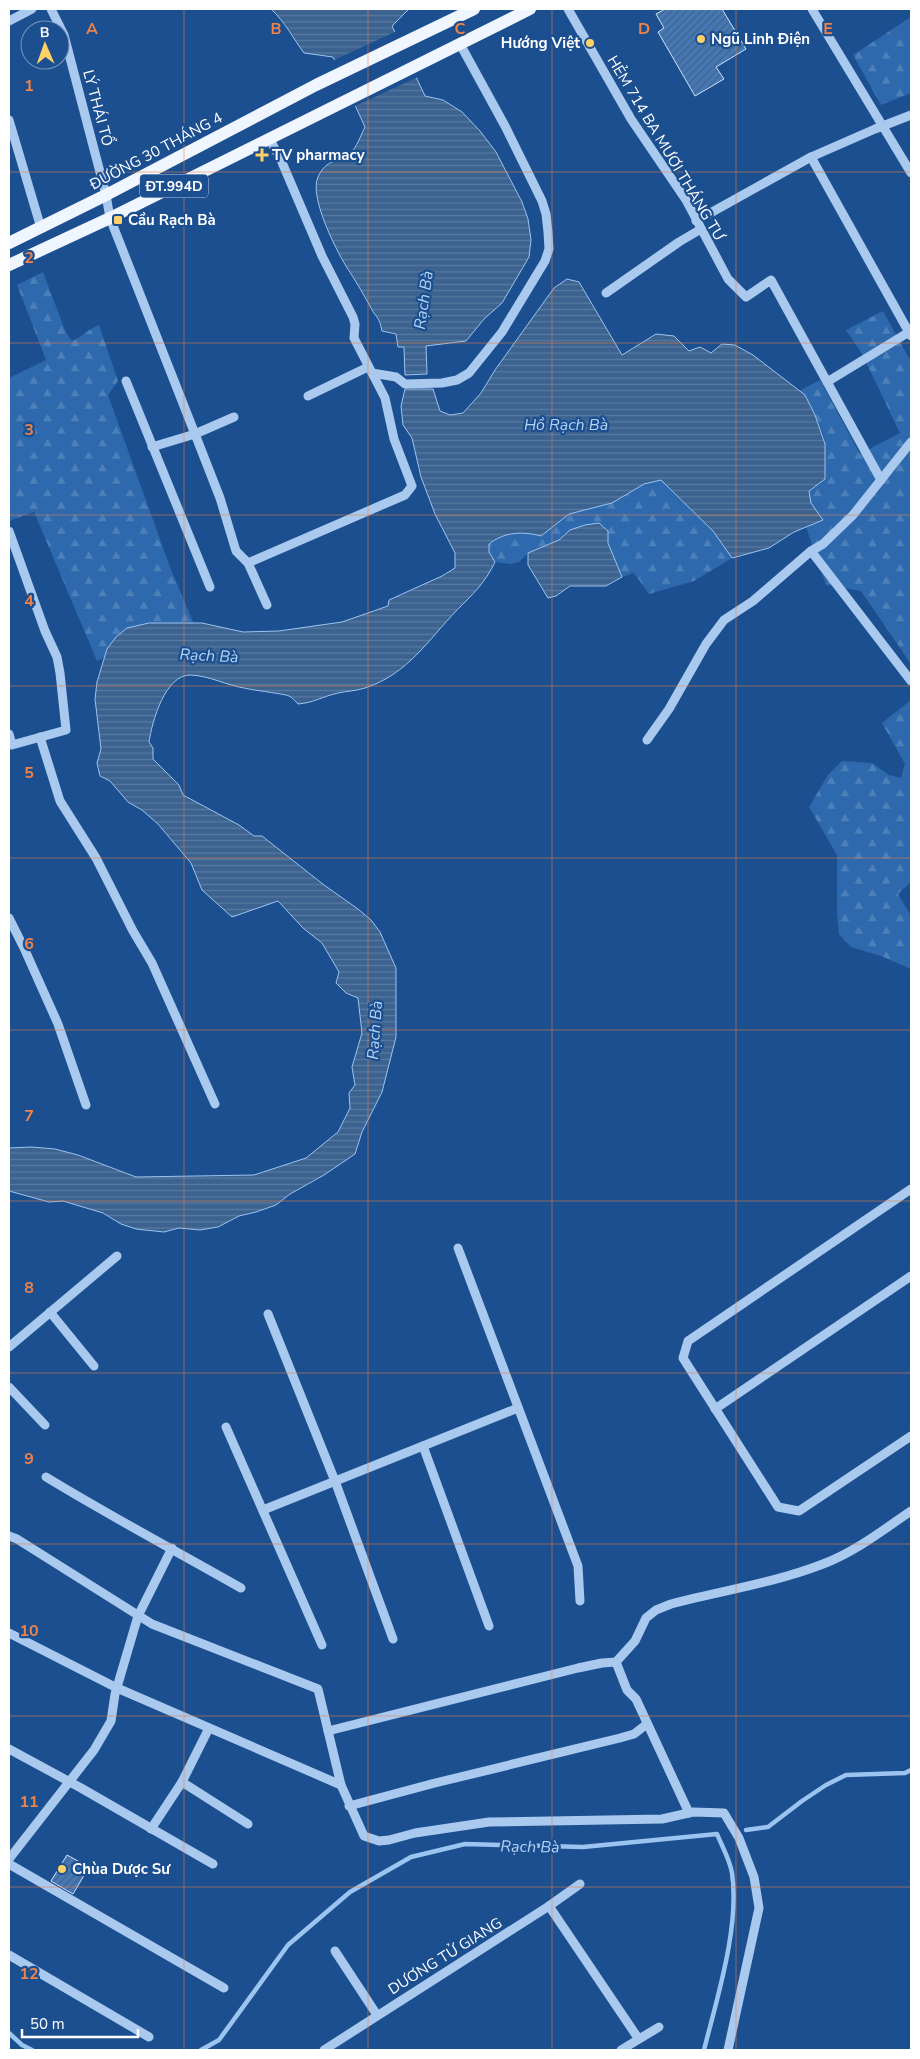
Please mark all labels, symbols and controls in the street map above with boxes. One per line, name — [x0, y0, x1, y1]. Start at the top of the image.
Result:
text: A — [86, 18, 98, 40]
text: B — [270, 18, 282, 40]
text: C — [455, 18, 466, 40]
text: D — [638, 18, 650, 40]
text: E — [823, 18, 833, 40]
north arrow — [20, 20, 70, 70]
text: B — [39, 23, 50, 42]
place label: Ngũ Linh Điện — [711, 29, 810, 49]
place label: Hướng Việt — [501, 33, 580, 53]
marker: Ngũ Linh Điện — [695, 33, 707, 45]
marker: Hướng Việt — [584, 37, 596, 49]
street label: HẺM 714 BA MƯƠI THÁNG TƯ — [603, 52, 730, 245]
street label: LÝ THÁI TỔ — [78, 67, 120, 148]
text: 1 — [24, 75, 34, 97]
street label: ĐƯỜNG 30 THÁNG 4 — [85, 107, 226, 195]
place label: TV pharmacy — [272, 145, 365, 165]
marker: TV pharmacy — [256, 149, 268, 161]
road number: ĐT.994D — [140, 175, 208, 198]
place label: Cầu Rạch Bà — [128, 210, 216, 230]
marker: Cầu Rạch Bà — [112, 214, 124, 226]
text: 2 — [24, 247, 34, 269]
water label: Rạch Bà — [409, 269, 439, 331]
water label: Hồ Rạch Bà — [524, 414, 608, 436]
text: 3 — [24, 419, 34, 441]
text: 4 — [24, 590, 34, 612]
water label: Rạch Bà — [179, 643, 239, 669]
text: 5 — [24, 762, 34, 784]
text: 6 — [24, 933, 34, 955]
water label: Rạch Bà — [362, 1000, 388, 1060]
text: 7 — [24, 1105, 34, 1127]
text: 8 — [24, 1277, 34, 1299]
text: 9 — [24, 1448, 34, 1470]
text: 10 — [19, 1620, 39, 1642]
text: 11 — [19, 1791, 39, 1813]
water label: Rạch Bà — [500, 1835, 560, 1859]
place label: Chùa Dược Sư — [72, 1859, 171, 1879]
marker: Chùa Dược Sư — [56, 1863, 68, 1875]
street label: DƯƠNG TỬ GIANG — [384, 1912, 506, 1999]
text: 12 — [19, 1963, 39, 1985]
scale bar — [22, 2006, 139, 2038]
text: 50 m — [30, 2014, 65, 2034]

